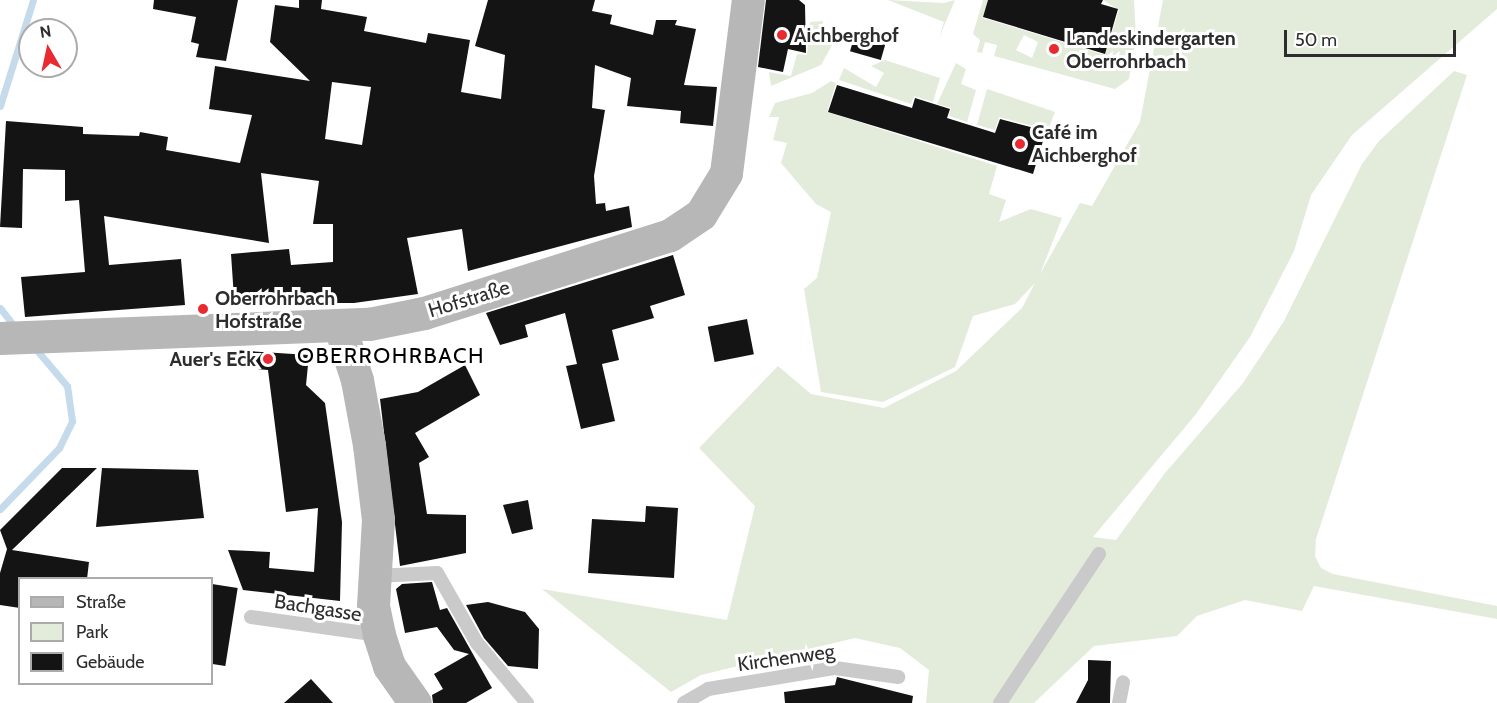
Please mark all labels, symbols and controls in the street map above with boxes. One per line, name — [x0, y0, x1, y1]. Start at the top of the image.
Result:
north arrow — [18, 18, 78, 78]
scale bar — [1287, 18, 1460, 56]
text: N — [38, 21, 52, 42]
place label: Aichberghof — [794, 23, 899, 47]
place label: Landeskindergarten Oberrohrbach — [1066, 26, 1236, 73]
marker: Aichberghof — [775, 28, 789, 42]
text: 50 m — [1295, 29, 1337, 51]
marker: Landeskindergarten Oberrohrbach — [1047, 42, 1061, 56]
place label: Café im Aichberghof — [1032, 120, 1137, 167]
marker: Café im Aichberghof — [1013, 137, 1027, 151]
street label: Hofstraße — [425, 275, 513, 323]
place label: Oberrohrbach Hofstraße — [215, 286, 335, 333]
marker: Oberrohrbach Hofstraße — [196, 302, 210, 316]
district label: OBERROHRBACH — [297, 343, 485, 369]
place label: Auer's Eck — [170, 347, 256, 371]
marker: Auer's Eck — [261, 352, 275, 366]
legend — [18, 577, 213, 685]
street label: Bachgasse — [273, 589, 363, 627]
text: Straße — [76, 591, 126, 613]
text: Park — [76, 621, 108, 643]
street label: Kirchenweg — [736, 639, 836, 677]
text: Gebäude — [76, 651, 145, 673]

